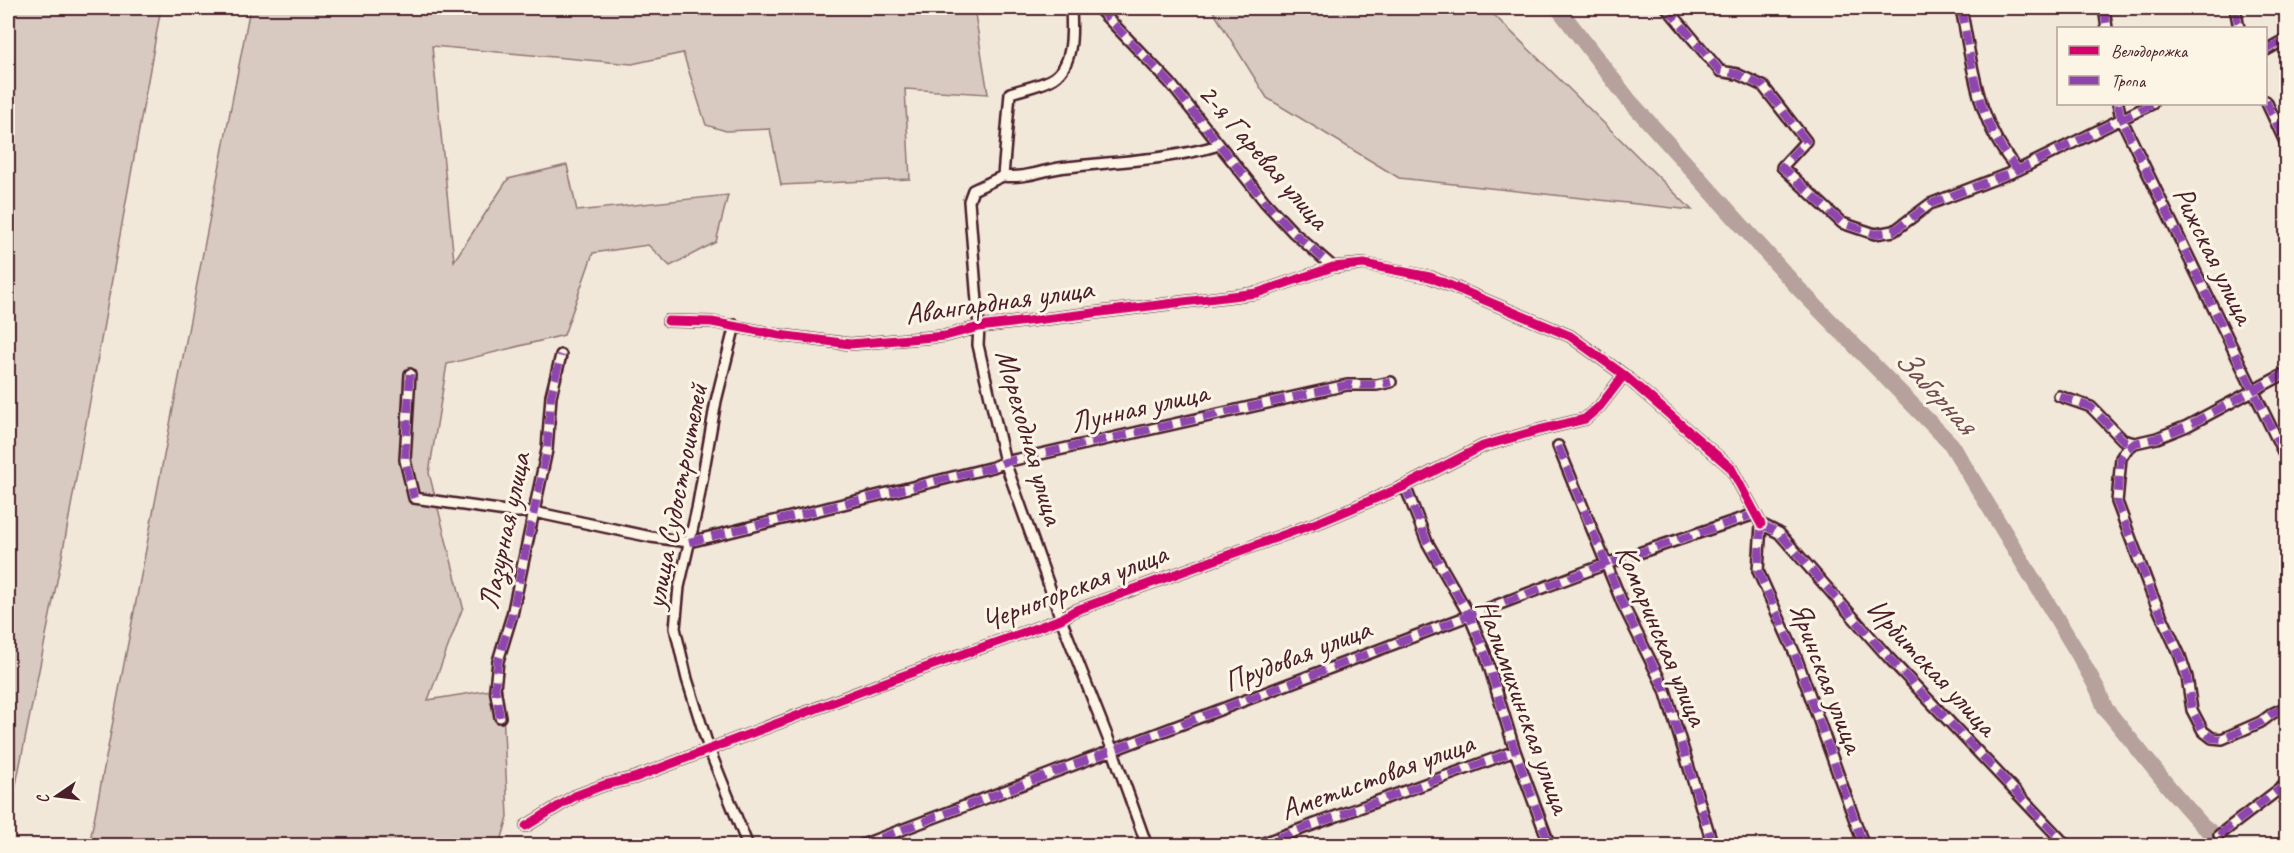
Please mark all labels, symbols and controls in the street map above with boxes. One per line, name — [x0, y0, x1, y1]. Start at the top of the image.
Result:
legend — [2057, 27, 2267, 105]
text: Велодорожка — [2111, 40, 2189, 62]
text: Тропа — [2111, 70, 2147, 92]
street label: 2-я Гаревая улица — [1190, 75, 1339, 239]
street label: Рижская улица — [2164, 180, 2265, 333]
street label: Авангардная улица — [903, 269, 1097, 333]
water label: Заборная — [1886, 339, 1988, 445]
street label: Мореходная улица — [987, 345, 1074, 531]
street label: Лунная улица — [1067, 372, 1214, 441]
street label: улица Судостроителей — [635, 379, 717, 614]
street label: Лазурная улица — [469, 447, 540, 613]
street label: Черногорская улица — [976, 533, 1174, 640]
street label: Комаринская улица — [1607, 539, 1718, 733]
street label: Ирбитская улица — [1858, 590, 2007, 746]
street label: Налимихинская улица — [1468, 594, 1581, 821]
street label: Яринская улица — [1781, 596, 1874, 761]
street label: Прудовая улица — [1218, 609, 1378, 700]
street label: Аметистовая улица — [1275, 723, 1481, 829]
north arrow — [27, 766, 87, 826]
text: С — [32, 791, 54, 806]

